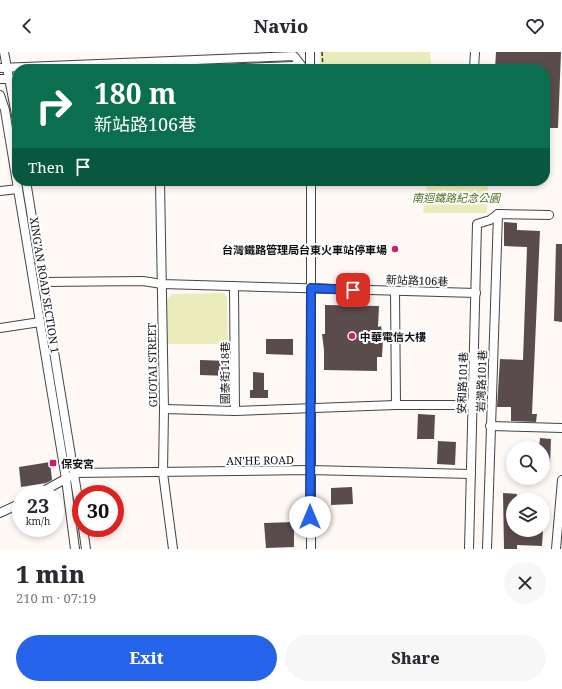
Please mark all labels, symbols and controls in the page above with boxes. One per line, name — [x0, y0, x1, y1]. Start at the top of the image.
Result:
text: Navio — [254, 14, 308, 38]
icon: back — [16, 15, 38, 37]
icon: heart — [524, 15, 546, 37]
text: 180 m — [94, 74, 176, 112]
icon: right — [28, 80, 80, 132]
text: 新站路106巷 — [94, 112, 196, 136]
icon: arrive — [72, 156, 94, 178]
text: Then — [28, 157, 64, 177]
park label: 南迴鐵路紀念公園 — [412, 190, 502, 205]
street label: XING’AN ROAD SECTION 1 — [27, 216, 63, 354]
place label: 台灣鐵路管理局台東火車站停車場 — [222, 242, 387, 257]
marker: 台灣鐵路管理局台東火車站停車場 — [390, 244, 400, 254]
street label: 新站路106巷 — [386, 271, 448, 289]
pin — [336, 273, 370, 307]
icon: arrive — [342, 279, 364, 301]
street label: GUOTAI STREET — [144, 322, 160, 407]
place label: 中華電信大樓 — [360, 329, 426, 344]
marker: 中華電信大樓 — [347, 331, 357, 341]
street label: 國泰街118巷 — [217, 342, 232, 404]
street label: 岩灣路101巷 — [472, 350, 490, 412]
street label: 安和路101巷 — [453, 352, 471, 414]
map controls — [506, 441, 550, 537]
button: search — [506, 441, 550, 485]
street label: AN'HE ROAD — [226, 452, 294, 468]
place label: 保安宮 — [61, 456, 94, 471]
marker: 保安宮 — [48, 458, 58, 468]
speed limit sign: 30 — [72, 485, 124, 537]
text: 23 — [27, 492, 49, 519]
button: layers — [506, 493, 550, 537]
position arrow — [289, 496, 331, 538]
text: km/h — [26, 514, 50, 528]
text: 1 min — [16, 557, 85, 590]
button: close — [504, 562, 546, 604]
text: 210 m · 07:19 — [16, 589, 96, 607]
button: Exit — [16, 635, 277, 681]
button: Share — [285, 635, 546, 681]

